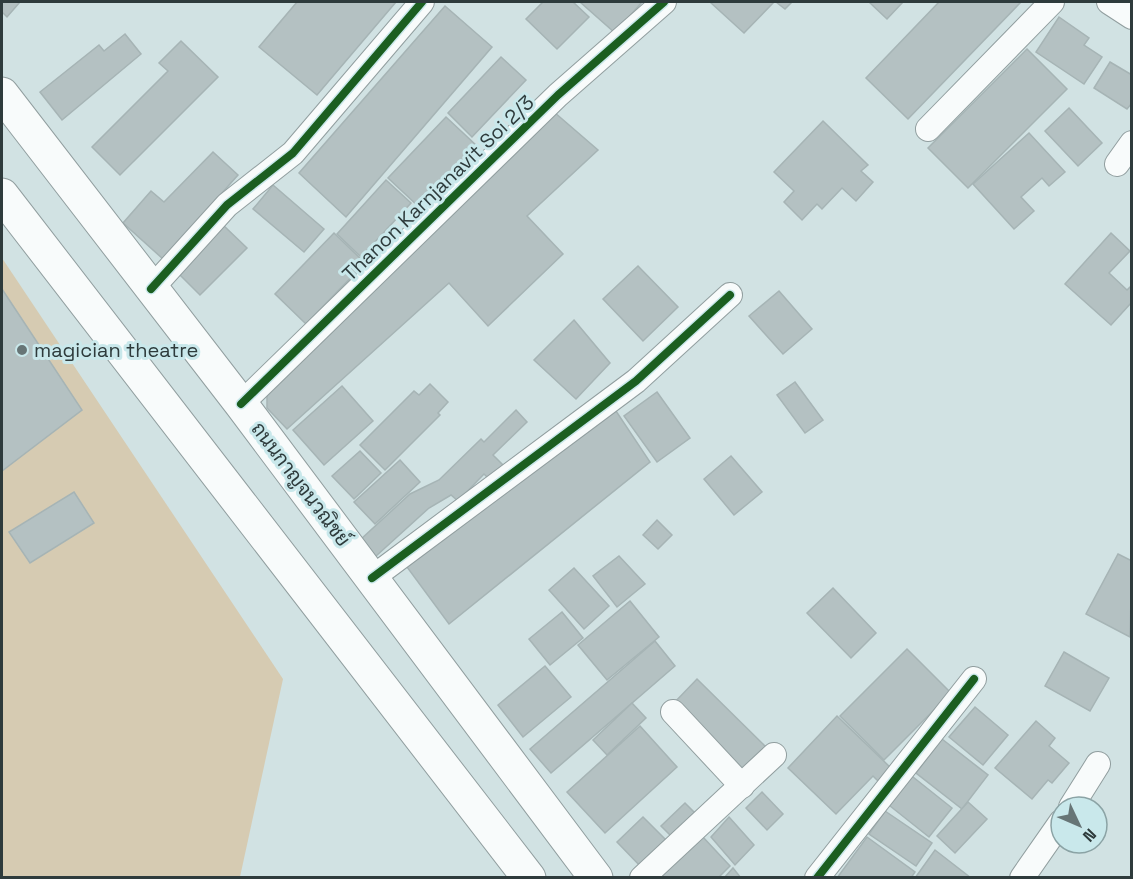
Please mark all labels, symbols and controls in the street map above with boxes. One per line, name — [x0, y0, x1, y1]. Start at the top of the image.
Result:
street label: Thanon Karnjanavit Soi 2/3 — [337, 89, 539, 287]
place label: magician theatre — [34, 337, 198, 363]
marker: magician theatre — [15, 343, 29, 357]
street label: ถนนกาญจนวณิชย์ — [246, 416, 357, 551]
north arrow — [1049, 795, 1109, 855]
text: N — [1078, 824, 1101, 846]

